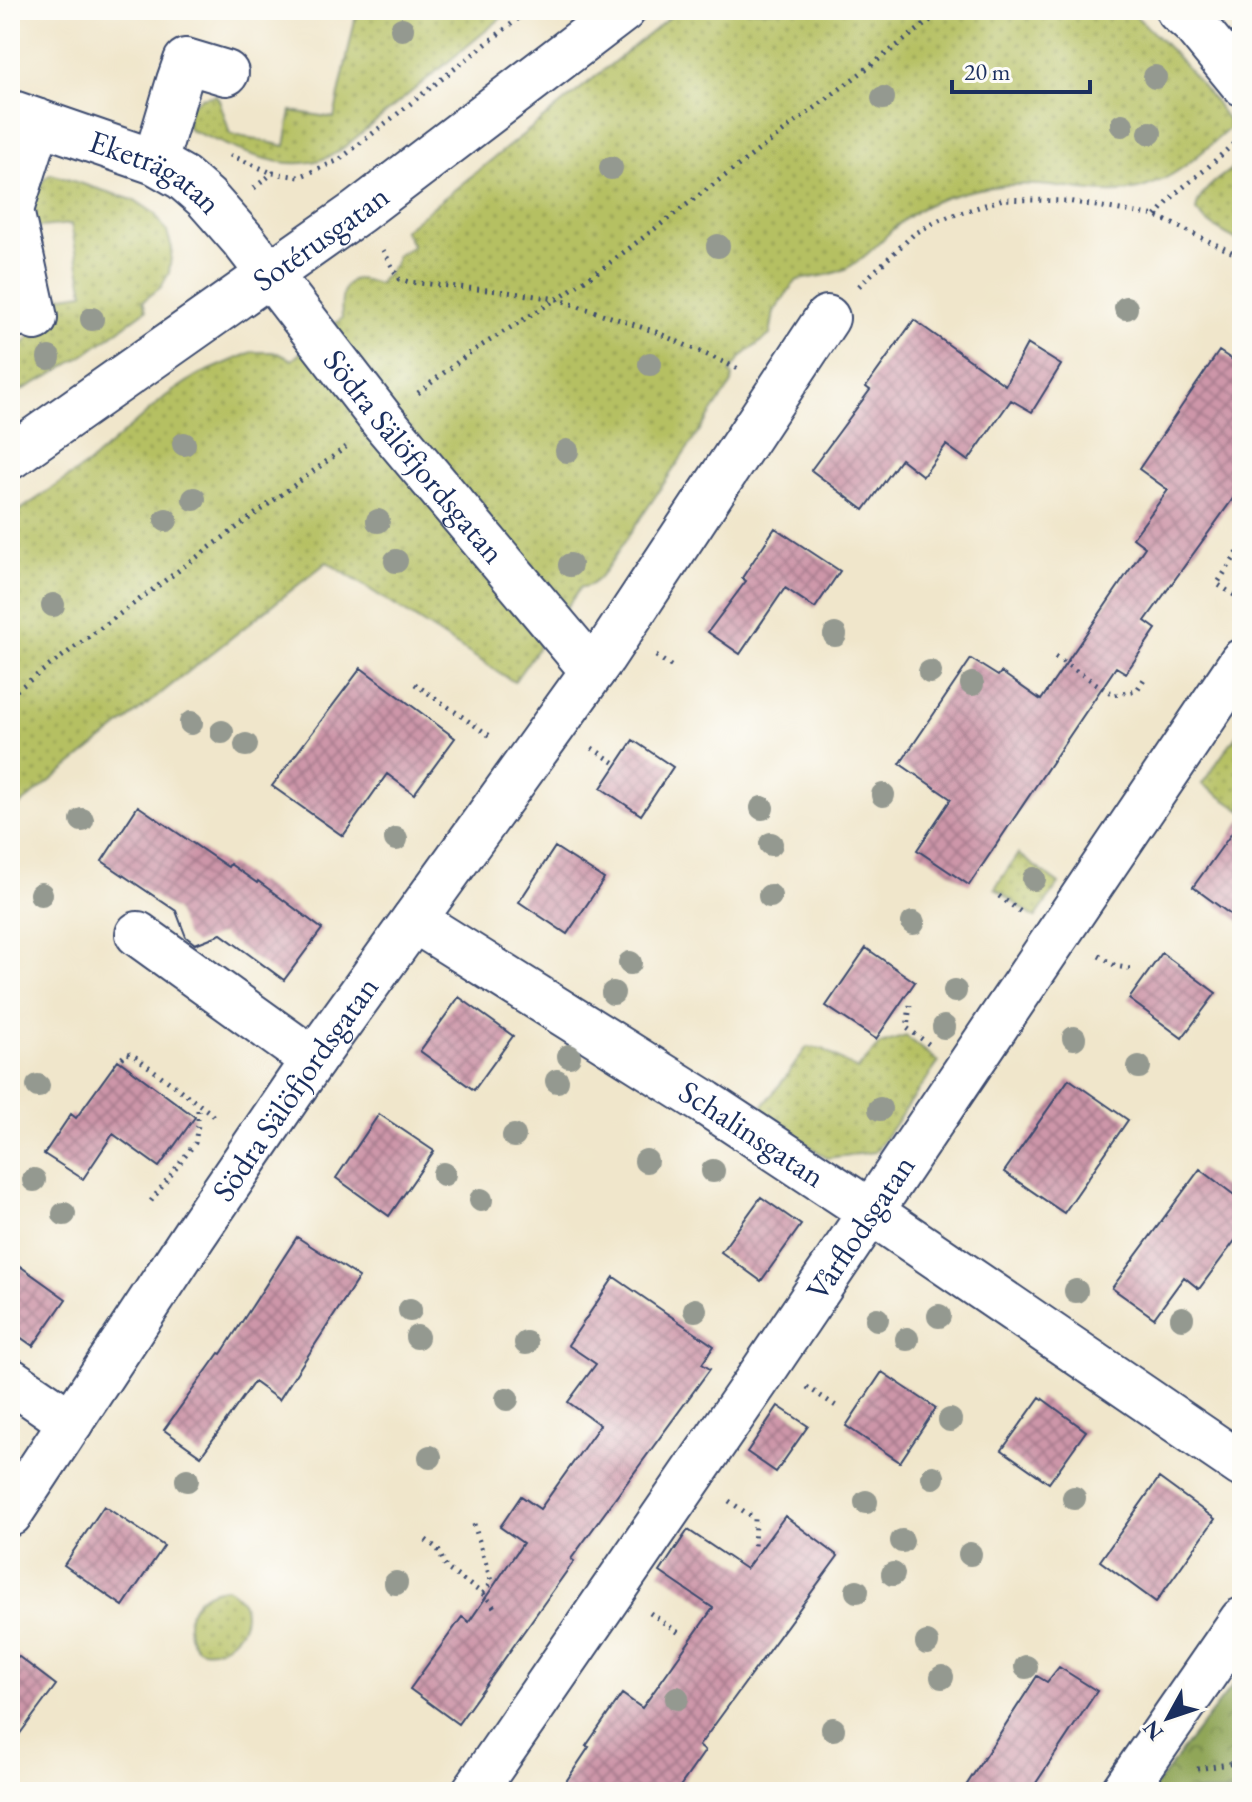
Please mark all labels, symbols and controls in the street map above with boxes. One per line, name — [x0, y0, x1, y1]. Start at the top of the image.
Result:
scale bar — [952, 44, 1090, 94]
text: 20 m — [964, 56, 1011, 87]
street label: Eketrägatan — [84, 120, 232, 223]
street label: Sotérusgatan — [244, 175, 397, 301]
street label: Södra Sälöfjordsgatan — [314, 341, 515, 572]
street label: Södra Sälöfjordsgatan — [202, 968, 388, 1209]
street label: Schalinsgatan — [671, 1070, 833, 1197]
street label: Vårflodsgatan — [796, 1146, 924, 1308]
north arrow — [1128, 1678, 1208, 1758]
text: N — [1136, 1714, 1170, 1747]

